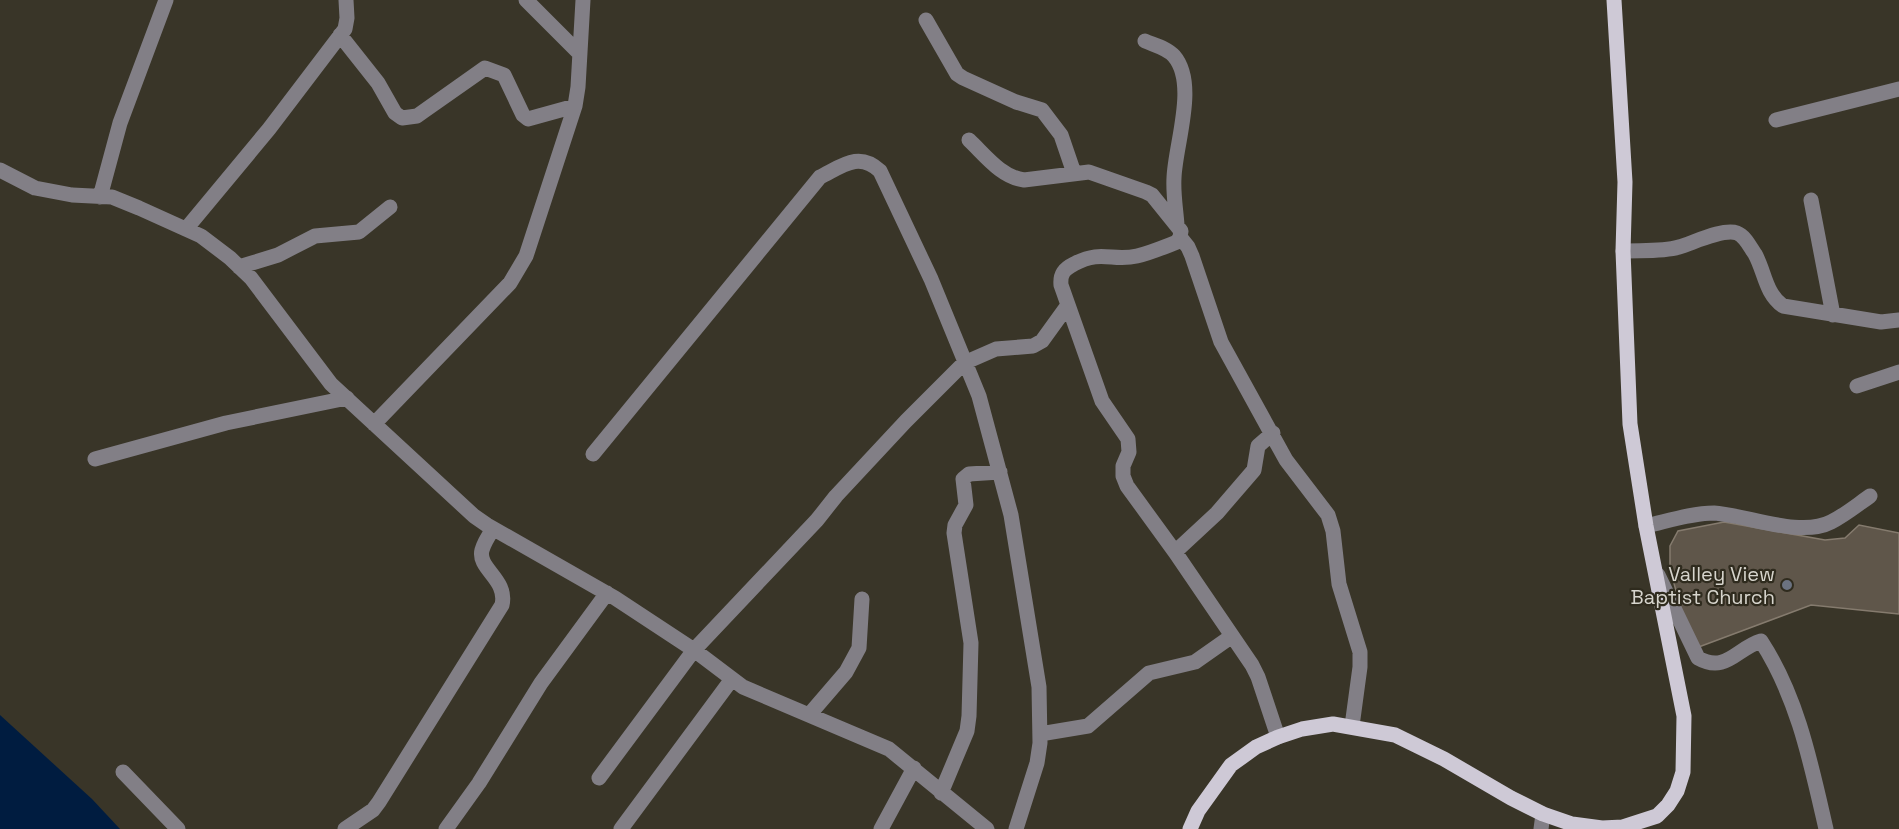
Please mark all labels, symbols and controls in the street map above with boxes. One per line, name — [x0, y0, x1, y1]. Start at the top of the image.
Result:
place label: Valley View Baptist Church — [1630, 561, 1775, 610]
marker: Valley View Baptist Church — [1780, 578, 1794, 592]

